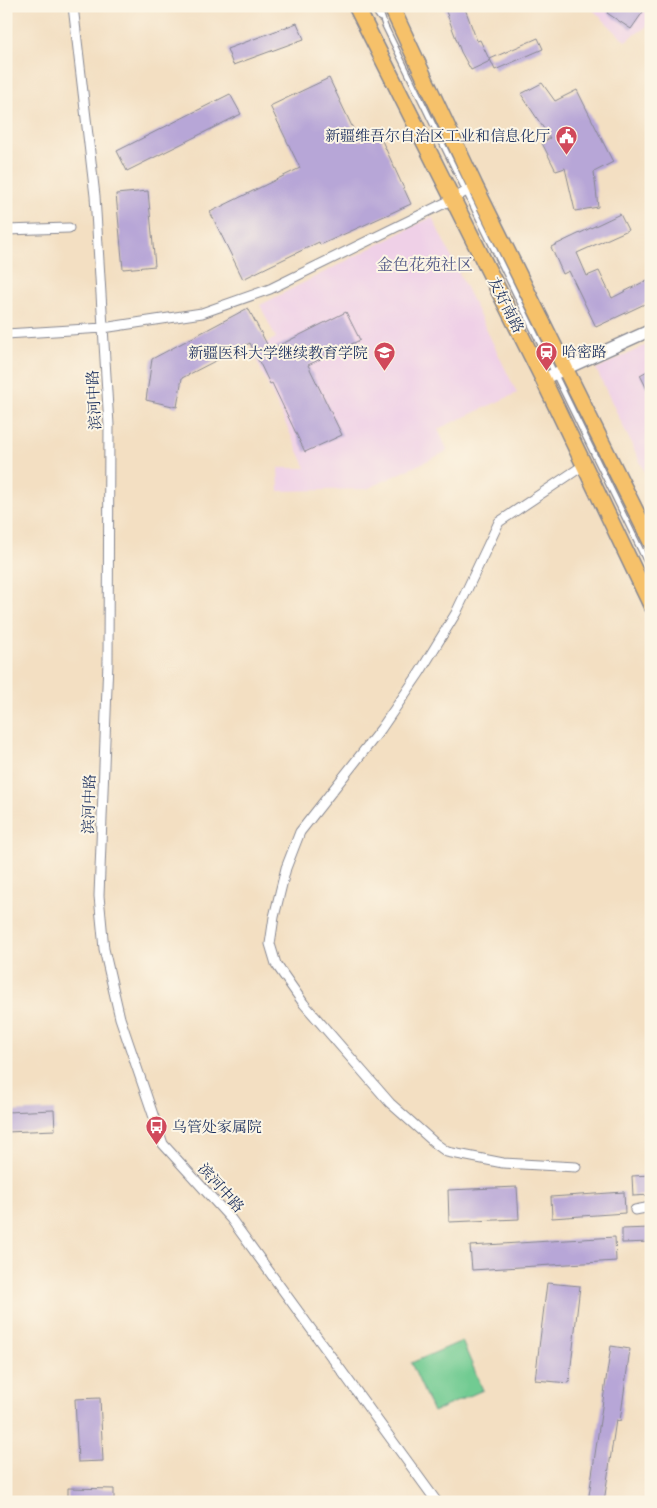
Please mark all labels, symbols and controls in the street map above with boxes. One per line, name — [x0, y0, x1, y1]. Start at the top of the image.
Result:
public building icon: 新疆维吾尔自治区工业和信息化厅 — [554, 124, 578, 155]
place label: 新疆维吾尔自治区工业和信息化厅 — [325, 127, 550, 145]
district label: 金色花苑社区 — [377, 255, 473, 274]
street label: 友好南路 — [484, 274, 528, 336]
station icon: 哈密路 — [534, 340, 558, 371]
school or university icon: 新疆医科大学继续教育学院 — [372, 341, 396, 372]
place label: 哈密路 — [562, 343, 607, 361]
place label: 新疆医科大学继续教育学院 — [188, 344, 368, 362]
street label: 滨河中路 — [83, 370, 105, 430]
street label: 滨河中路 — [79, 774, 99, 834]
bus stop icon: 乌管处家属院 — [144, 1115, 168, 1146]
place label: 乌管处家属院 — [172, 1118, 262, 1136]
street label: 滨河中路 — [194, 1160, 248, 1216]

